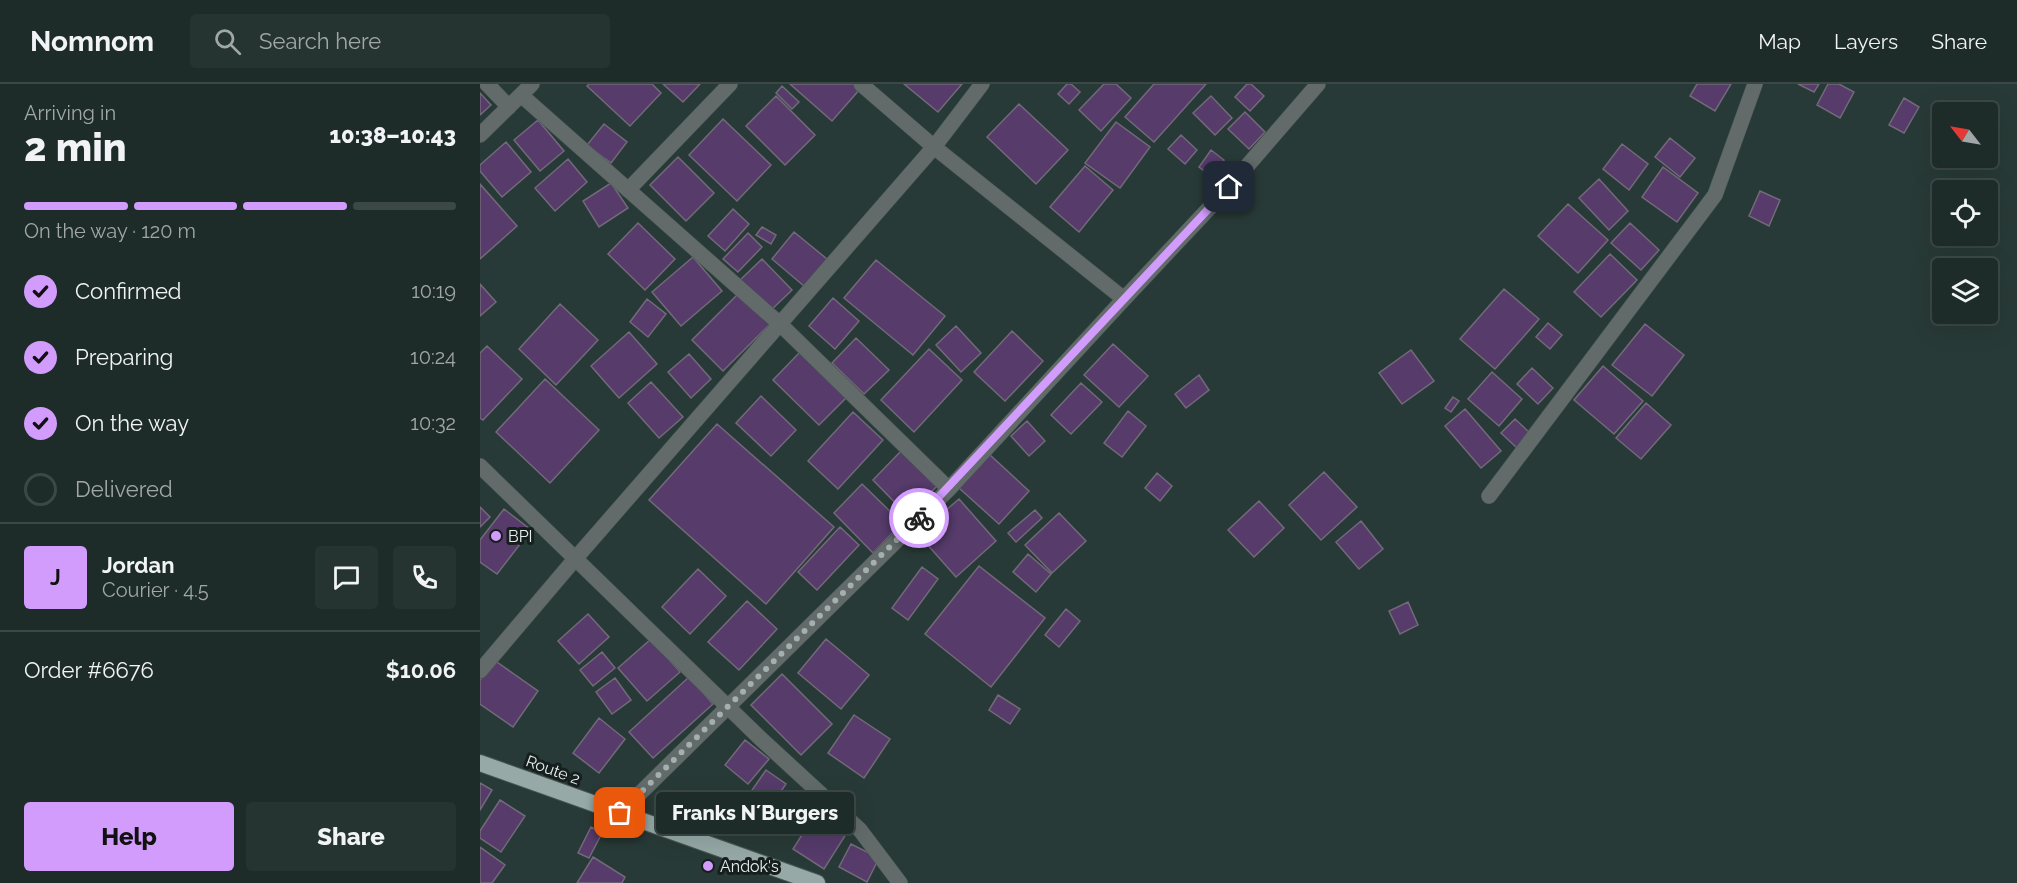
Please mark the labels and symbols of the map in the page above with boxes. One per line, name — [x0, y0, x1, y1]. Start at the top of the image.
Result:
north arrow — [1932, 102, 1998, 168]
pin — [1203, 161, 1254, 212]
courier — [889, 488, 949, 548]
place label: BPI — [508, 527, 533, 546]
marker: BPI — [489, 529, 503, 543]
street label: Route 2 — [523, 751, 583, 789]
pin — [594, 787, 645, 838]
callout: Franks N´Burgers — [656, 792, 854, 834]
place label: Andok's — [720, 857, 779, 876]
marker: Andok's — [701, 859, 715, 873]

